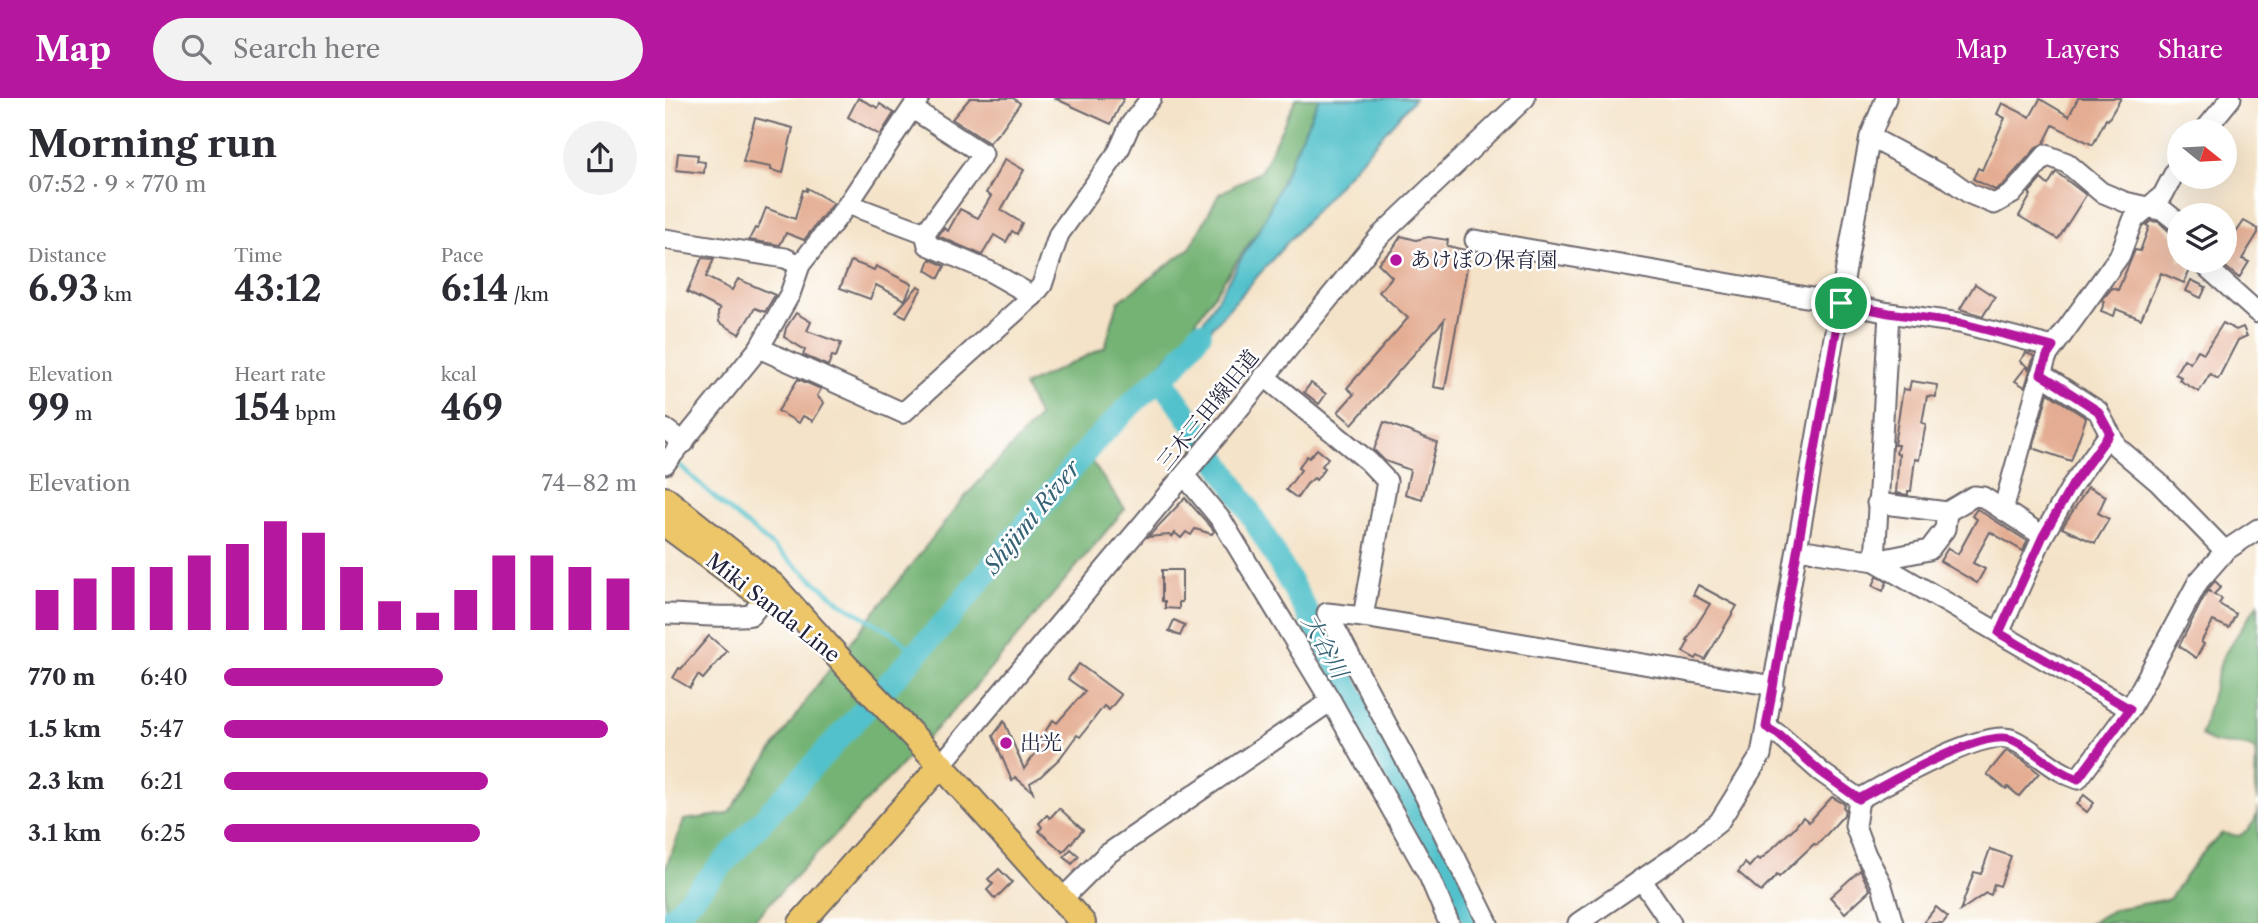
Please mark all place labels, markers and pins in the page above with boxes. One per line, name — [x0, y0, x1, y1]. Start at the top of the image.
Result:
place label: あけぼの保育園 — [1410, 247, 1557, 272]
marker: あけぼの保育園 — [1388, 252, 1404, 268]
pin — [1811, 273, 1871, 333]
place label: 出光 — [1020, 730, 1062, 755]
marker: 出光 — [998, 735, 1014, 751]

